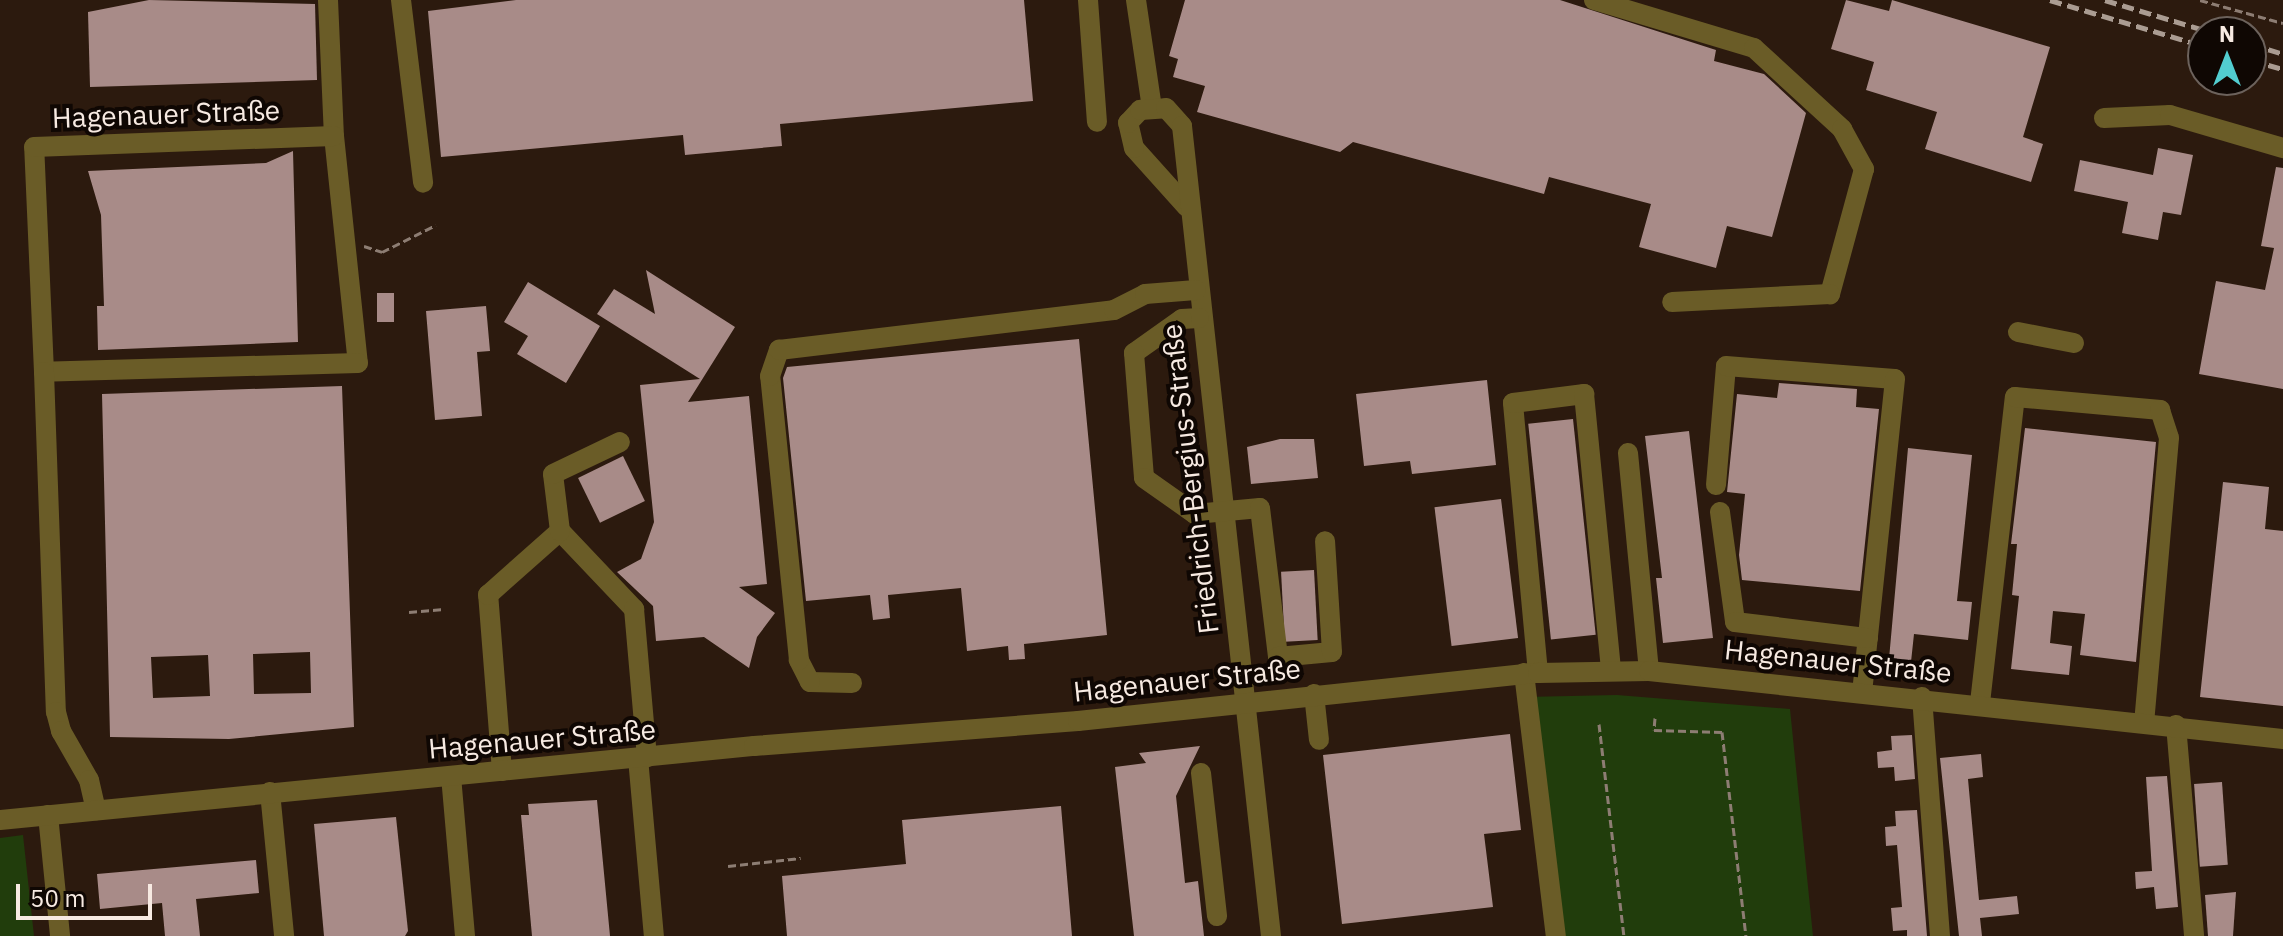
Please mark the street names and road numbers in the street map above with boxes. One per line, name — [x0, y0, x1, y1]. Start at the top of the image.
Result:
street label: Hagenauer Straße — [51, 93, 281, 135]
street label: Friedrich-Bergius-Straße — [1154, 322, 1226, 636]
street label: Hagenauer Straße — [1723, 632, 1953, 690]
street label: Hagenauer Straße — [1072, 651, 1302, 709]
street label: Hagenauer Straße — [427, 712, 657, 766]

